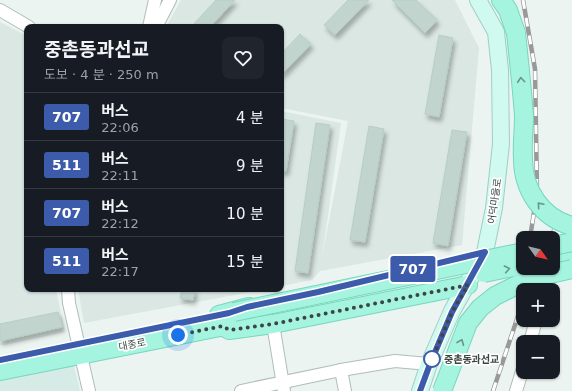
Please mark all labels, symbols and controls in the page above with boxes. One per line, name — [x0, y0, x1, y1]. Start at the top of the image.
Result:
button: heart — [222, 37, 264, 79]
text: 중촌동과선교 — [44, 38, 149, 60]
text: 도보 · 4 분 · 250 m — [44, 67, 159, 82]
one-way arrow — [517, 77, 526, 83]
text: 버스 — [101, 102, 129, 120]
text: 707 — [52, 109, 81, 125]
text: 4 분 — [236, 109, 264, 127]
text: 22:06 — [101, 120, 139, 135]
text: 버스 — [101, 150, 129, 168]
text: 511 — [52, 157, 81, 173]
text: 9 분 — [236, 157, 264, 175]
text: 22:11 — [101, 168, 139, 183]
street label: 어덕마을로 — [486, 178, 503, 225]
text: 버스 — [101, 198, 129, 216]
one-way arrow — [537, 202, 545, 210]
text: 707 — [52, 205, 81, 221]
text: 10 분 — [226, 205, 264, 223]
text: 22:12 — [101, 216, 139, 231]
north arrow — [516, 231, 560, 275]
map controls — [516, 231, 560, 379]
text: 버스 — [101, 246, 129, 264]
text: 511 — [52, 253, 81, 269]
text: 15 분 — [226, 253, 264, 271]
line badge: 707 — [390, 256, 436, 282]
text: 707 — [398, 261, 428, 277]
text: 22:17 — [101, 264, 139, 279]
one-way arrow — [504, 265, 510, 273]
button: + — [516, 283, 560, 327]
your location — [168, 325, 188, 345]
button: − — [516, 335, 560, 379]
street label: 대종로 — [117, 336, 147, 353]
one-way arrow — [456, 338, 464, 345]
marker: 중촌동과선교 — [423, 350, 441, 368]
place label: 중촌동과선교 — [444, 354, 499, 365]

